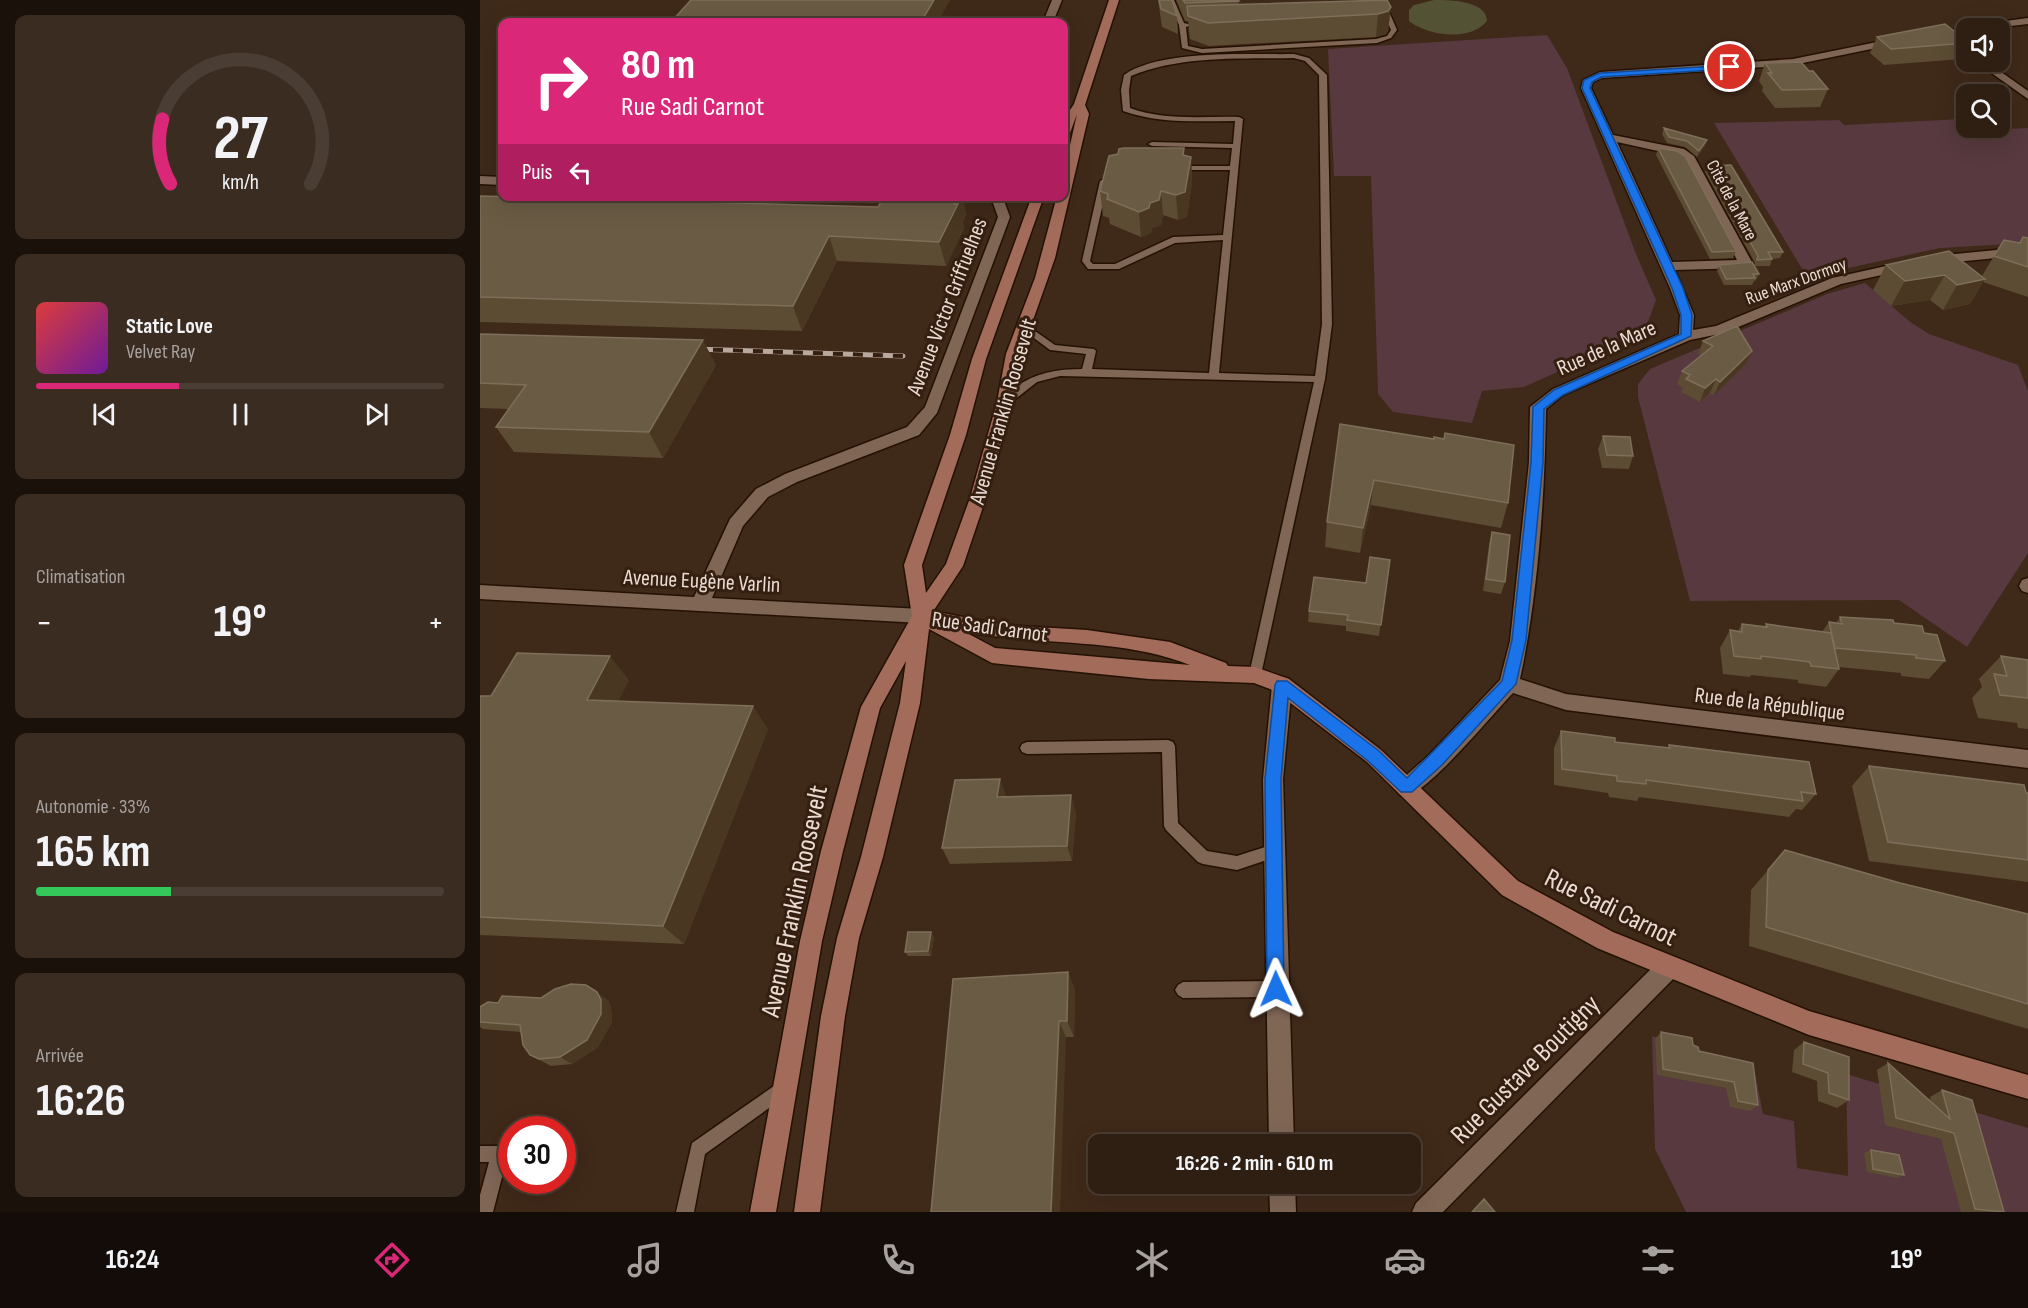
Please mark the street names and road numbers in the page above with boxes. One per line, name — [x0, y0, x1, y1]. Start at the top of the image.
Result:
street label: Cité de la Mare — [1702, 156, 1761, 244]
street label: Avenue Victor Griffuelhes — [901, 214, 994, 400]
street label: Rue Marx Dormoy — [1743, 254, 1849, 309]
street label: Avenue Franklin Roosevelt — [964, 315, 1043, 508]
street label: Rue de la Mare — [1553, 315, 1660, 382]
street label: Avenue Eugène Varlin — [622, 564, 781, 599]
street label: Rue Sadi Carnot — [930, 606, 1050, 649]
street label: Rue de la République — [1693, 682, 1847, 727]
street label: Avenue Franklin Roosevelt — [755, 783, 835, 1021]
street label: Rue Sadi Carnot — [1539, 862, 1682, 954]
street label: Rue Gustave Boutigny — [1445, 989, 1607, 1151]

